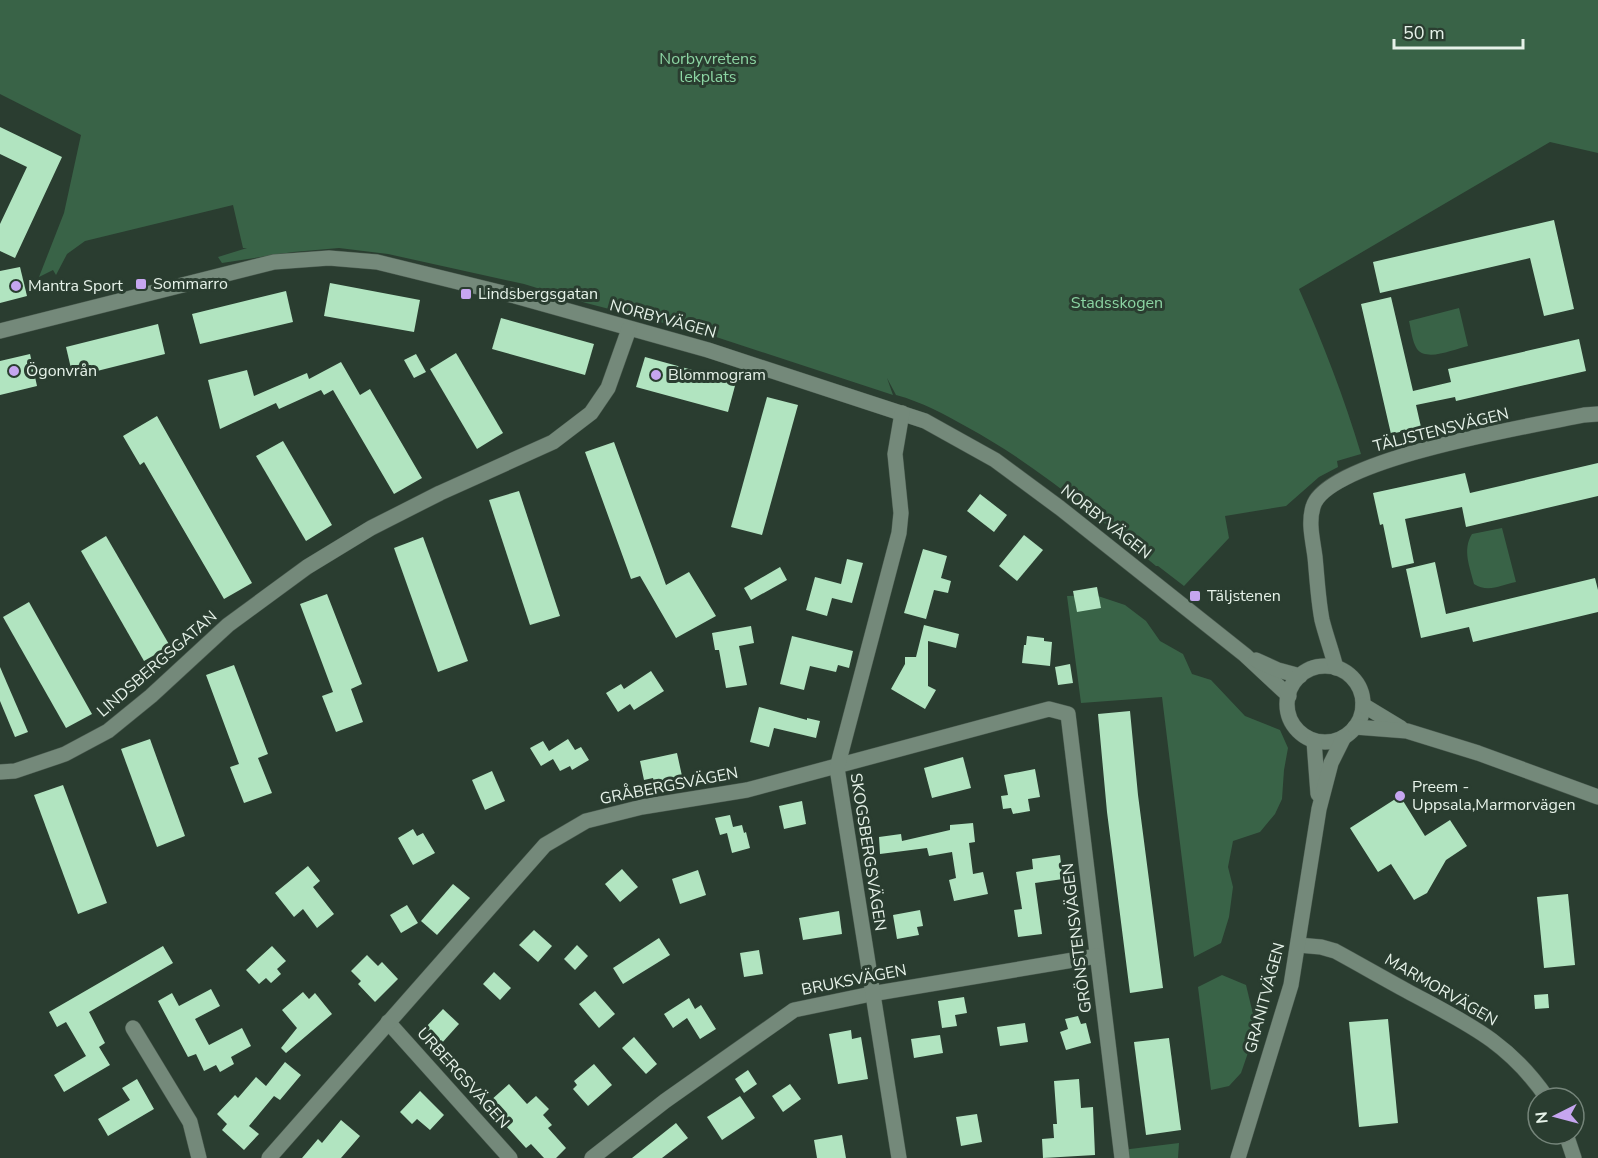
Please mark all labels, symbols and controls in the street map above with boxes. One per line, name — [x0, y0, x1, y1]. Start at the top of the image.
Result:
scale bar — [1394, 12, 1523, 50]
text: 50 m — [1403, 21, 1445, 45]
park label: Norbyvretens lekplats — [659, 48, 757, 88]
place label: Sommarro — [153, 273, 228, 295]
place label: Mantra Sport — [28, 275, 123, 297]
marker: Sommarro — [134, 277, 148, 291]
marker: Mantra Sport — [9, 279, 23, 293]
place label: Lindsbergsgatan — [478, 283, 598, 305]
marker: Lindsbergsgatan — [459, 287, 473, 301]
park label: Stadsskogen — [1071, 292, 1163, 314]
street label: NORBYVÄGEN — [607, 294, 719, 344]
place label: Ögonvrån — [26, 360, 97, 382]
marker: Ögonvrån — [7, 364, 21, 378]
place label: Blommogram — [668, 364, 766, 386]
marker: Blommogram — [649, 368, 663, 382]
street label: TÄLJSTENSVÄGEN — [1371, 403, 1511, 457]
street label: NORBYVÄGEN — [1056, 480, 1156, 564]
place label: Täljstenen — [1207, 585, 1281, 607]
marker: Täljstenen — [1188, 589, 1202, 603]
street label: LINDSBERGSGATAN — [92, 606, 222, 722]
street label: GRÅBERGSVÄGEN — [598, 762, 740, 810]
street label: SKOGSBERGSVÄGEN — [845, 771, 891, 933]
place label: Preem - Uppsala,Marmorvägen — [1412, 776, 1576, 816]
marker: Preem - Uppsala,Marmorvägen — [1393, 789, 1407, 803]
street label: GRÖNSTENSVÄGEN — [1057, 862, 1097, 1014]
street label: GRANITVÄGEN — [1240, 940, 1290, 1056]
street label: MARMORVÄGEN — [1381, 949, 1501, 1031]
street label: BRUKSVÄGEN — [799, 959, 909, 1001]
street label: URBERGSVÄGEN — [412, 1023, 514, 1133]
north arrow — [1526, 1086, 1586, 1146]
text: N — [1531, 1110, 1554, 1125]

